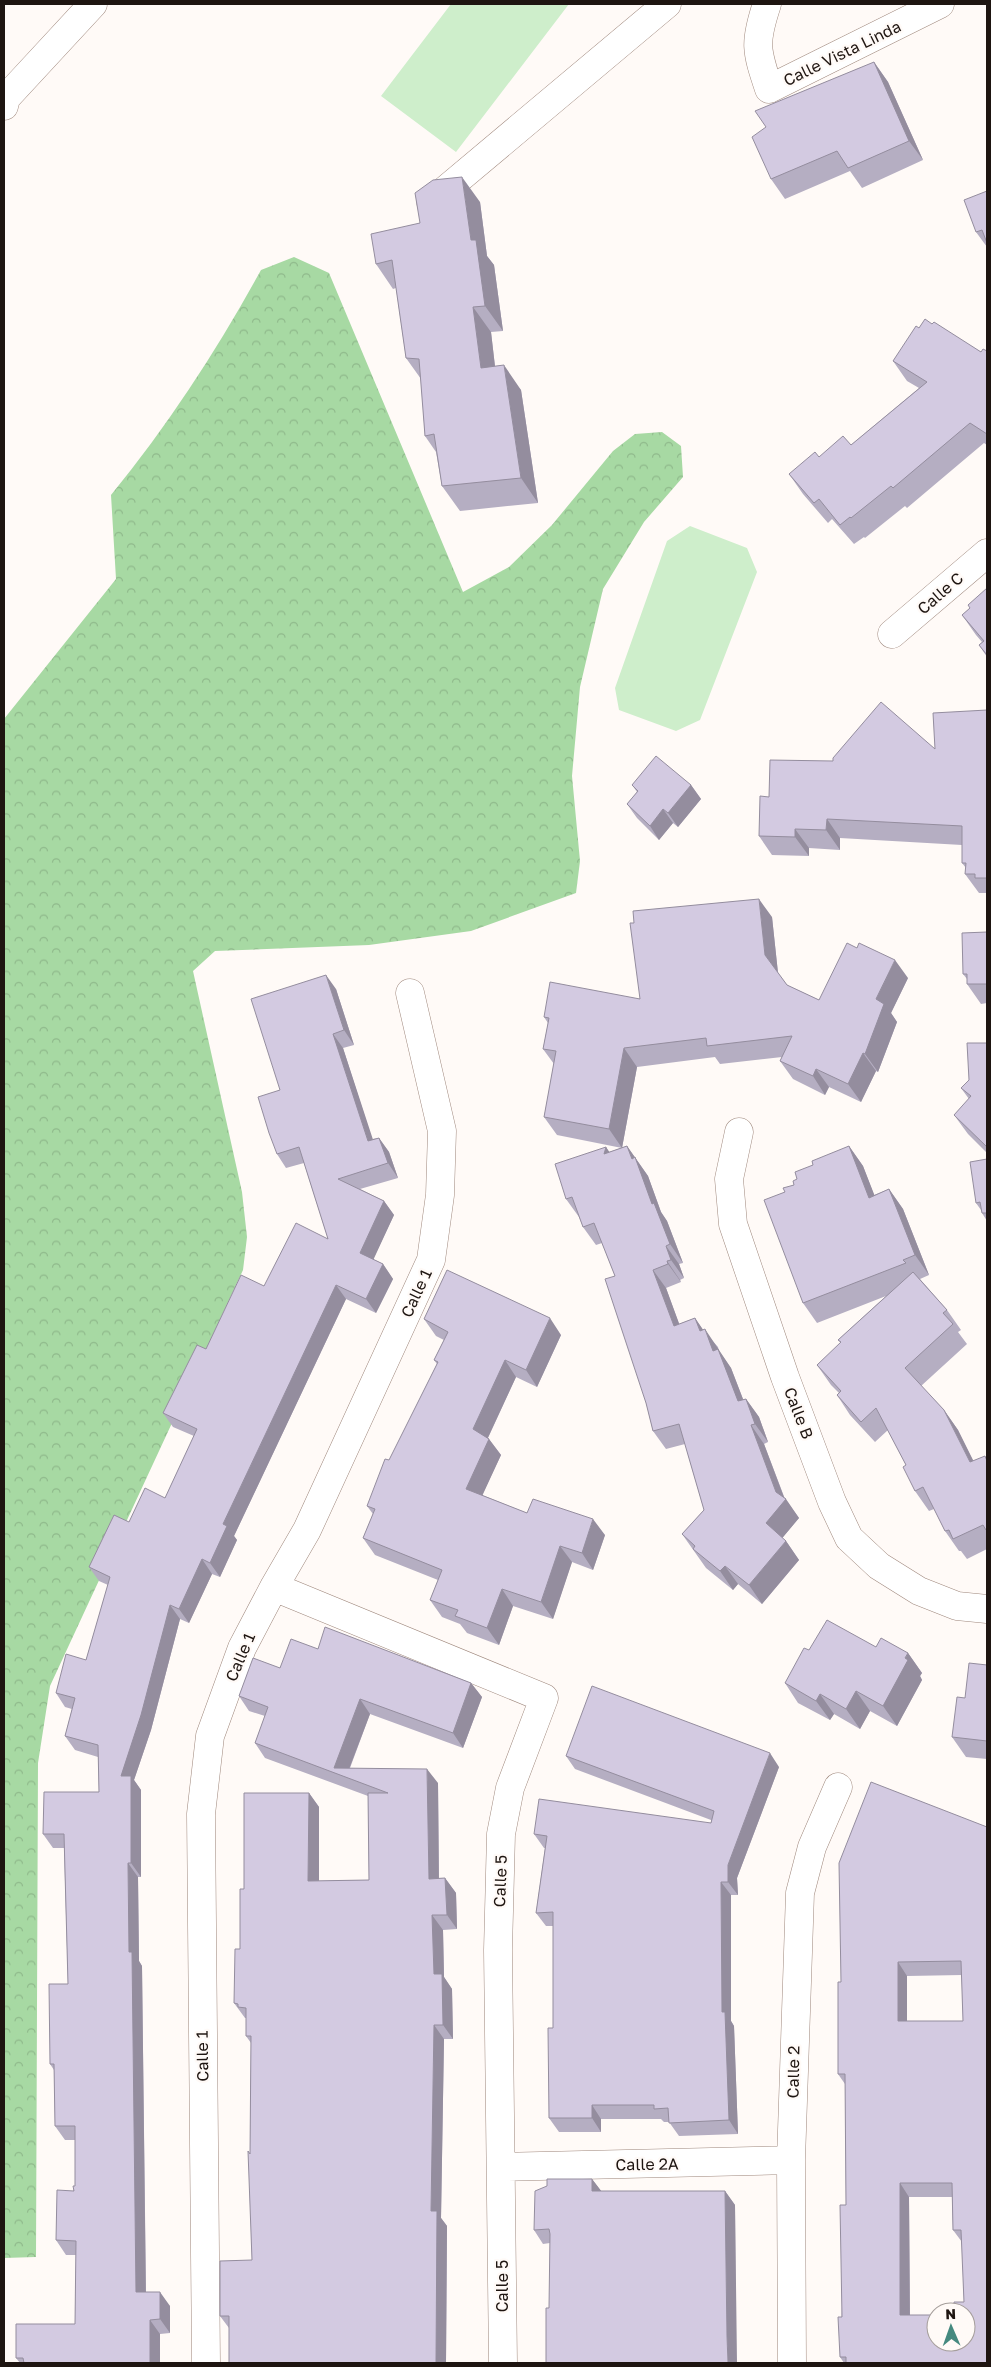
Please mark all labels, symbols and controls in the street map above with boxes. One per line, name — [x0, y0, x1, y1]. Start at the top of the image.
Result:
street label: Calle Vista Linda — [780, 16, 904, 90]
street label: Calle C — [913, 568, 967, 618]
street label: Calle 1 — [396, 1265, 436, 1320]
street label: Calle B — [780, 1384, 818, 1442]
street label: Calle 1 — [221, 1629, 259, 1684]
street label: Calle 5 — [489, 1854, 511, 1908]
street label: Calle 1 — [192, 2030, 212, 2082]
street label: Calle 2 — [783, 2046, 803, 2098]
street label: Calle 2A — [615, 2153, 679, 2175]
street label: Calle 5 — [492, 2260, 512, 2312]
north arrow — [926, 2302, 976, 2352]
text: N — [945, 2305, 956, 2322]

